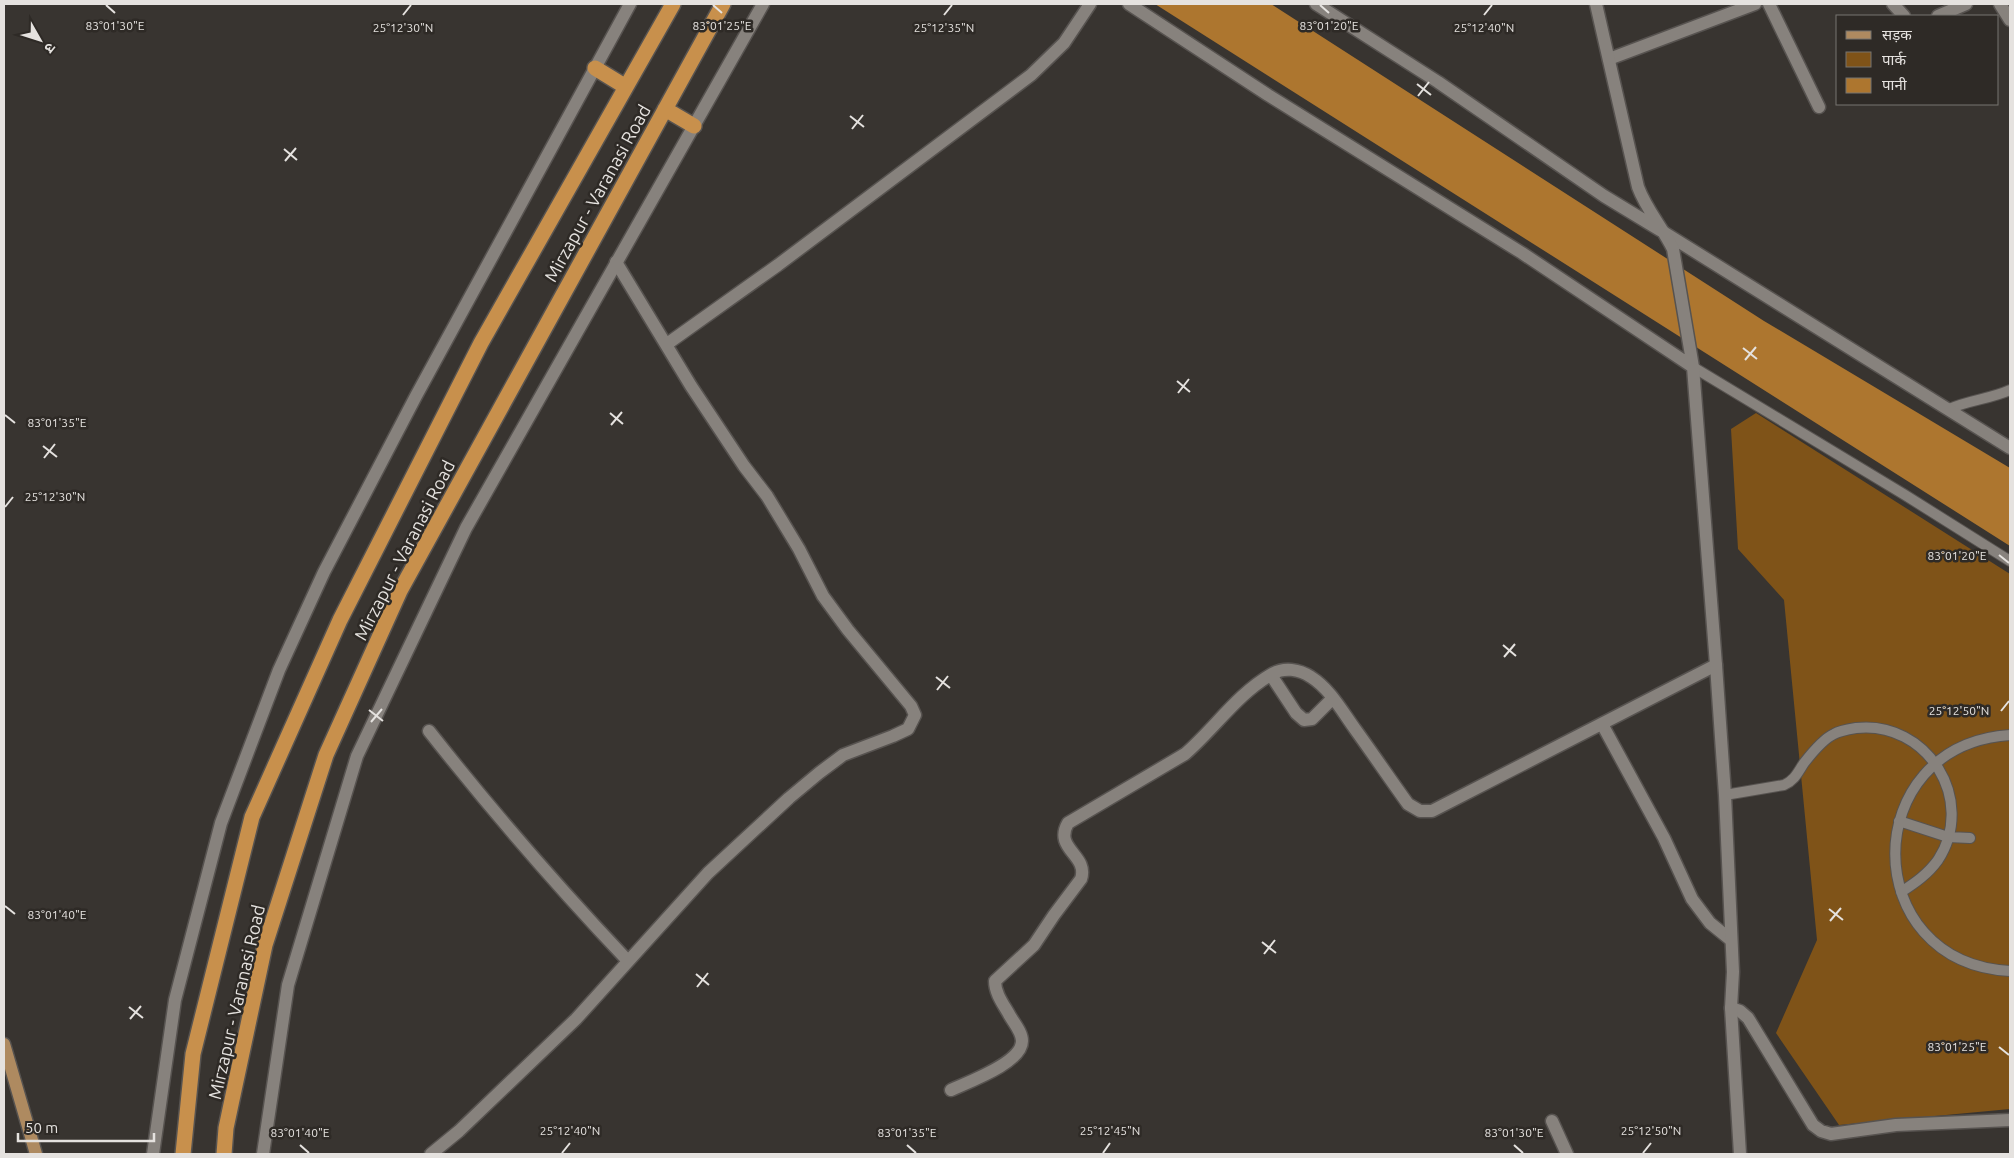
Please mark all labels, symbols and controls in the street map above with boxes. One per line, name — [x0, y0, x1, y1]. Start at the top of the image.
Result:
north arrow — [15, 15, 65, 65]
legend — [1836, 15, 1999, 105]
text: 83°01'30"E — [86, 19, 145, 32]
text: 83°01'25"E — [693, 19, 752, 32]
text: 83°01'20"E — [1300, 19, 1359, 32]
text: 25°12'30"N — [373, 21, 433, 34]
text: 25°12'35"N — [914, 21, 974, 34]
text: 25°12'40"N — [1454, 21, 1514, 34]
text: सड़क — [1882, 26, 1912, 43]
text: उ — [41, 40, 59, 57]
text: पार्क — [1882, 51, 1906, 68]
text: पानी — [1882, 76, 1908, 93]
street label: Mirzapur - Varanasi Road — [540, 101, 654, 285]
text: 83°01'35"E — [28, 416, 87, 429]
street label: Mirzapur - Varanasi Road — [350, 457, 458, 643]
text: 25°12'30"N — [25, 490, 85, 503]
text: 83°01'20"E — [1928, 549, 1987, 562]
text: 25°12'50"N — [1929, 704, 1989, 717]
street label: Mirzapur - Varanasi Road — [204, 903, 268, 1101]
text: 83°01'40"E — [28, 908, 87, 921]
text: 83°01'25"E — [1928, 1040, 1987, 1053]
scale bar — [18, 1110, 154, 1142]
text: 50 m — [25, 1119, 58, 1136]
text: 25°12'40"N — [540, 1124, 600, 1137]
text: 25°12'45"N — [1080, 1124, 1140, 1137]
text: 25°12'50"N — [1621, 1124, 1681, 1137]
text: 83°01'40"E — [271, 1126, 330, 1139]
text: 83°01'35"E — [878, 1126, 937, 1139]
text: 83°01'30"E — [1485, 1126, 1544, 1139]

